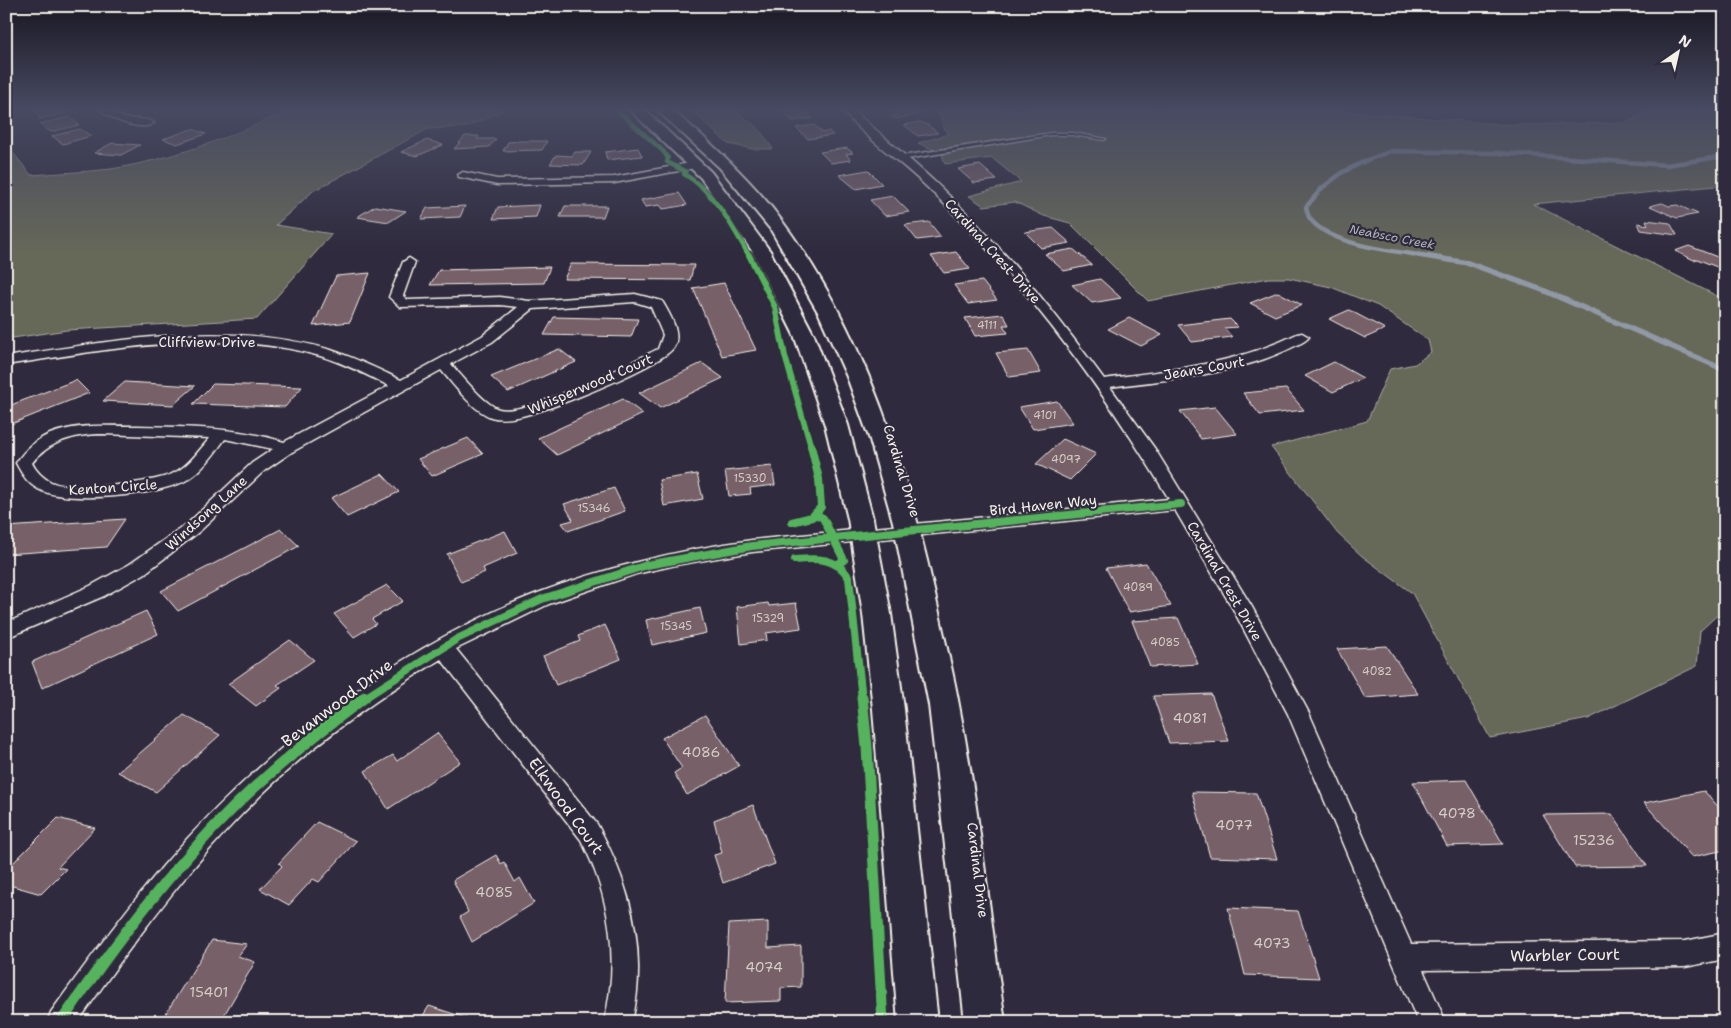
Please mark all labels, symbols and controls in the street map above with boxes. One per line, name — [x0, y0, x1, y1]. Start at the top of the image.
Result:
north arrow — [1654, 28, 1704, 78]
text: N — [1676, 31, 1695, 52]
street label: Cardinal Crest Drive — [941, 195, 1045, 307]
water label: Neabsco Creek — [1348, 221, 1436, 253]
house number: 4111 — [977, 318, 997, 333]
street label: Cliffview Drive — [158, 333, 256, 351]
street label: Whisperwood Court — [525, 350, 655, 418]
street label: Jeans Court — [1162, 352, 1246, 384]
house number: 4101 — [1033, 408, 1057, 423]
street label: Cardinal Drive — [879, 422, 925, 520]
house number: 4097 — [1051, 452, 1081, 467]
street label: Windsong Lane — [161, 471, 251, 555]
house number: 15330 — [734, 471, 766, 486]
street label: Kenton Circle — [68, 475, 158, 499]
street label: Bird Haven Way — [988, 490, 1098, 520]
house number: 15346 — [577, 501, 611, 516]
street label: Cardinal Crest Drive — [1183, 518, 1267, 644]
house number: 4089 — [1123, 580, 1153, 595]
house number: 15329 — [752, 611, 784, 626]
house number: 15345 — [660, 619, 692, 634]
house number: 4085 — [1150, 635, 1180, 650]
street label: Bevanwood Drive — [277, 654, 397, 752]
house number: 4082 — [1362, 664, 1392, 679]
house number: 4081 — [1173, 709, 1207, 727]
house number: 4086 — [682, 743, 720, 761]
street label: Elkwood Court — [524, 753, 608, 859]
house number: 4078 — [1438, 804, 1476, 822]
house number: 4077 — [1215, 816, 1253, 834]
street label: Cardinal Drive — [963, 821, 993, 919]
house number: 15236 — [1573, 831, 1615, 849]
house number: 4085 — [475, 883, 513, 901]
house number: 4073 — [1253, 934, 1291, 952]
street label: Warbler Court — [1510, 944, 1620, 966]
house number: 4074 — [745, 958, 783, 976]
house number: 15401 — [190, 983, 228, 1001]

